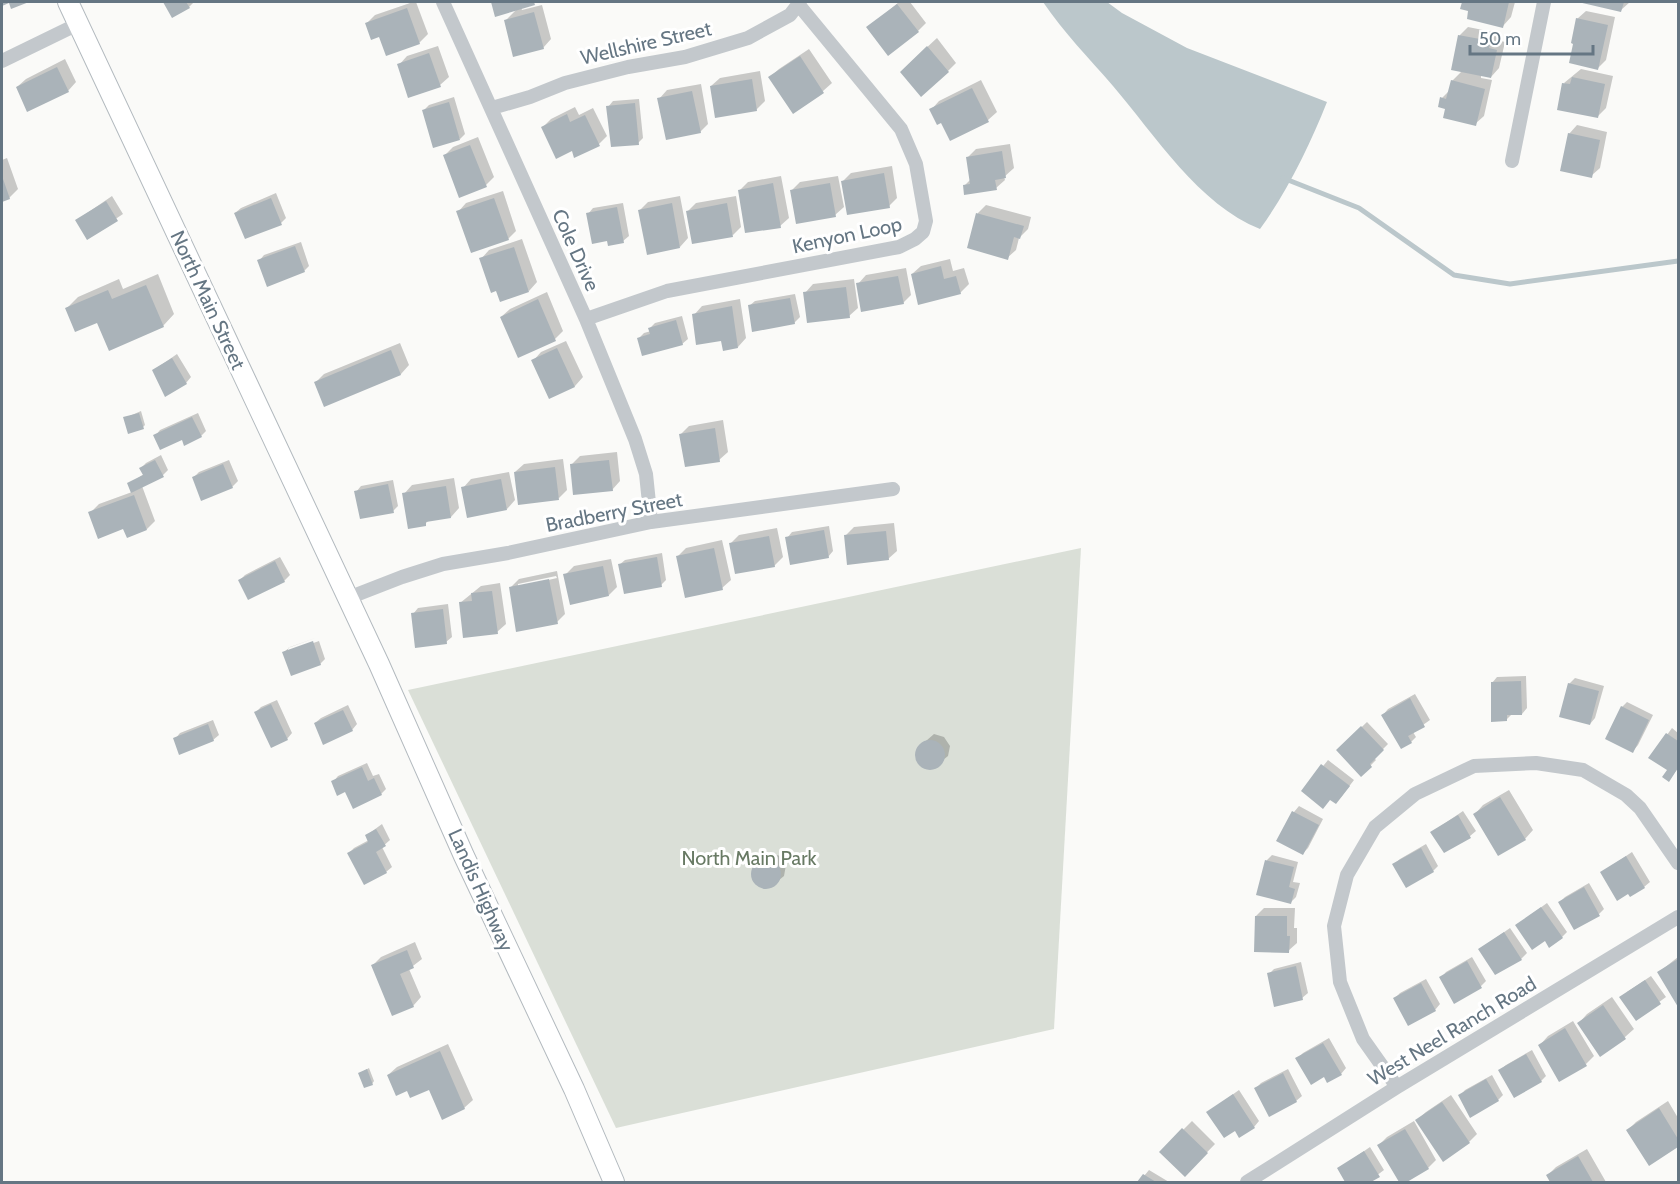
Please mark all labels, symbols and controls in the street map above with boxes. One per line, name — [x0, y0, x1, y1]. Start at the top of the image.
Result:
street label: Wellshire Street — [578, 16, 714, 70]
scale bar — [1470, 18, 1593, 56]
text: 50 m — [1479, 28, 1521, 50]
street label: Cole Drive — [547, 205, 605, 295]
street label: Kenyon Loop — [790, 212, 904, 258]
street label: North Main Street — [165, 227, 251, 373]
street label: Bradberry Street — [544, 487, 685, 537]
street label: Landis Highway — [443, 825, 519, 955]
park label: North Main Park — [682, 846, 816, 870]
street label: West Neel Ranch Road — [1364, 971, 1540, 1091]

